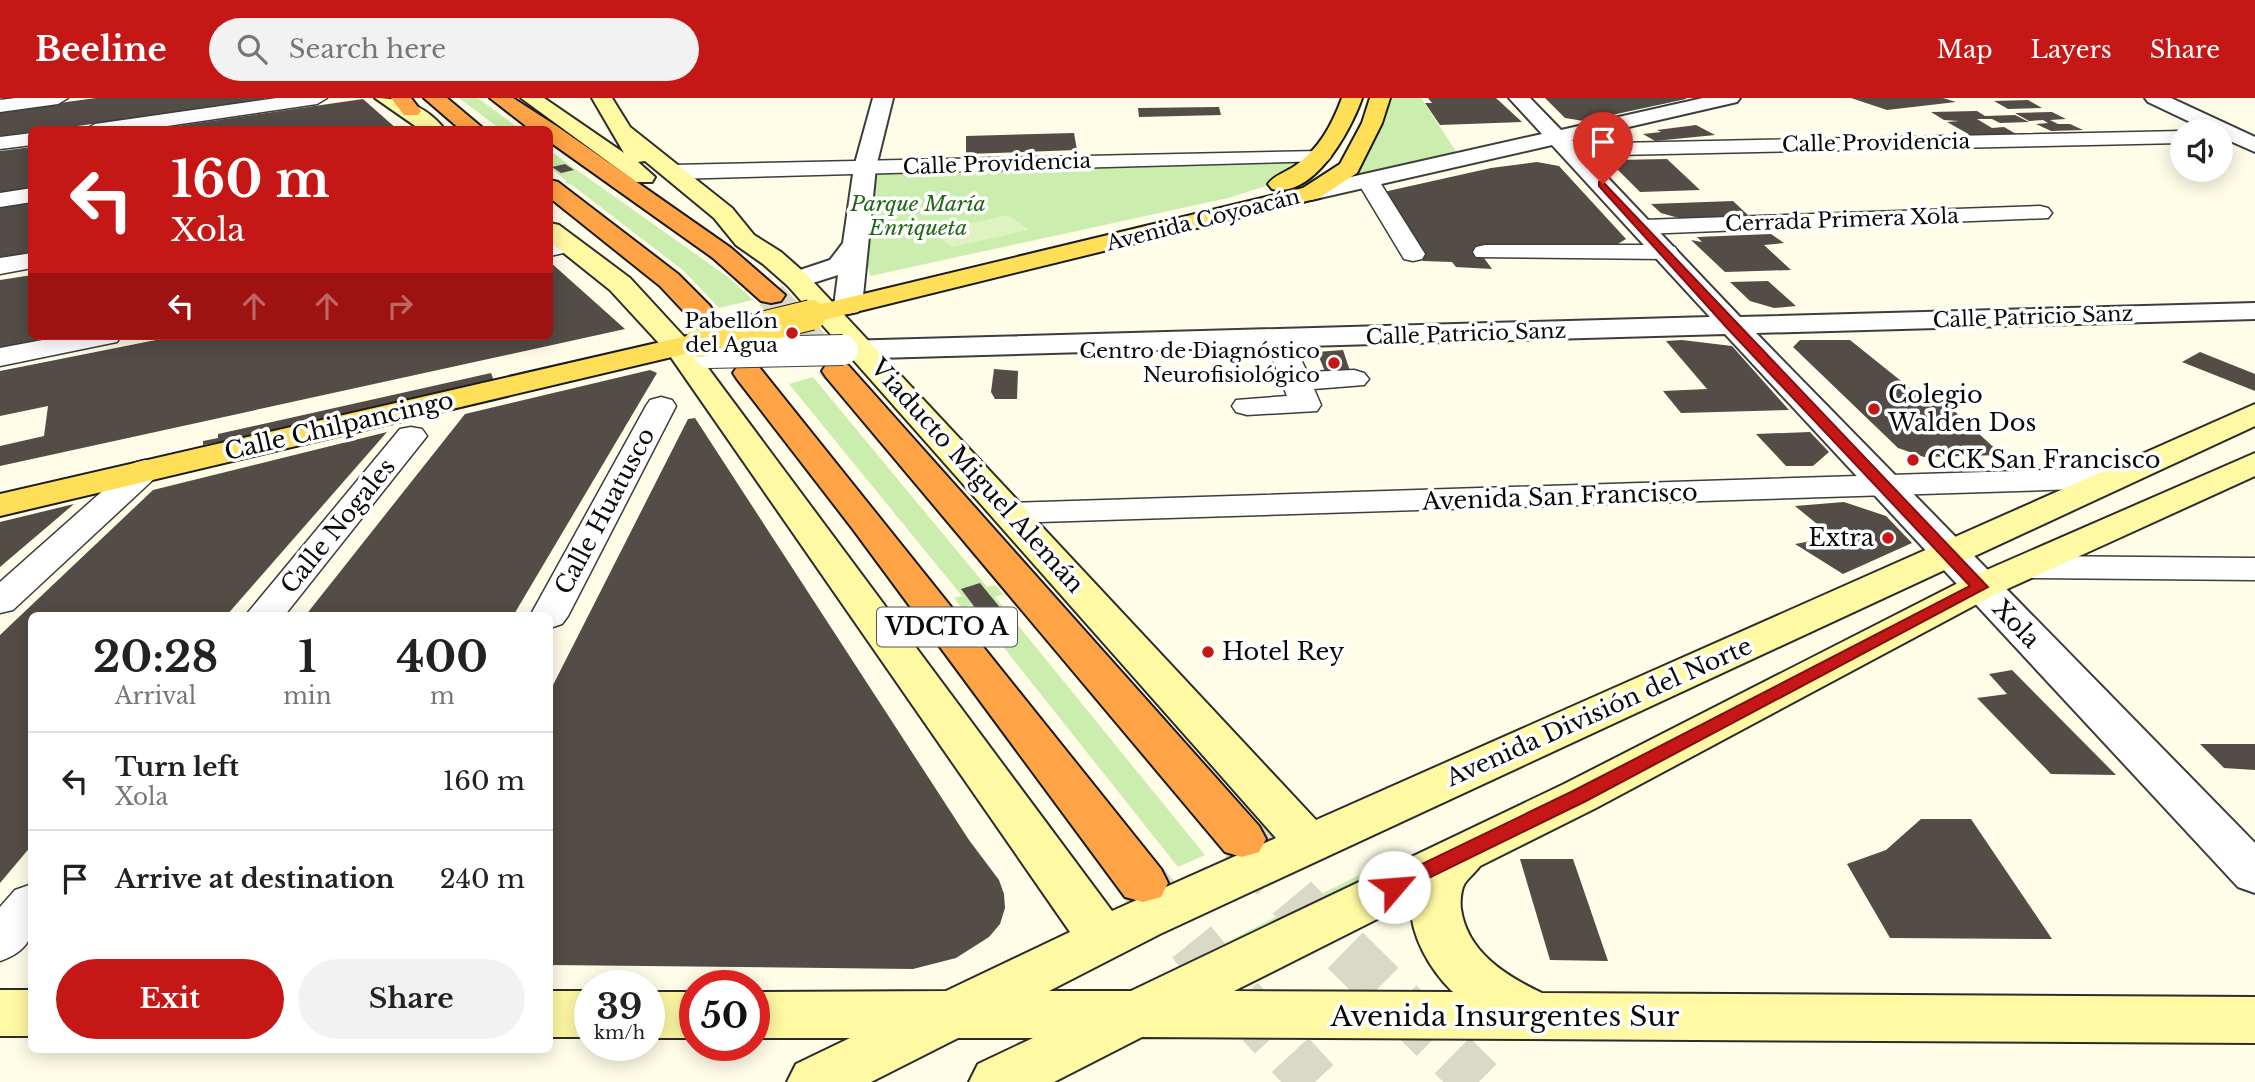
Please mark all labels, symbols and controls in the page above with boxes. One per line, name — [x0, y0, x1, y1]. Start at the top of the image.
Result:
search box — [209, 18, 699, 81]
text: Beeline — [35, 29, 167, 70]
icon: search — [233, 30, 271, 68]
text: Search here — [289, 33, 446, 65]
text: Map — [1937, 35, 1993, 64]
text: Layers — [2031, 35, 2112, 64]
text: Share — [2150, 35, 2220, 64]
pin — [1573, 112, 1633, 184]
map controls — [2170, 119, 2233, 182]
button: sound — [2170, 119, 2233, 182]
icon: arrive — [1584, 123, 1622, 161]
street label: Calle Providencia — [1782, 128, 1971, 158]
street label: Calle Providencia — [902, 148, 1092, 180]
text: 160 m — [171, 149, 330, 210]
icon: left — [56, 154, 147, 245]
street label: Avenida Coyoacán — [1103, 183, 1302, 257]
park label: Parque María Enriqueta — [849, 191, 986, 241]
street label: Cerrada Primera Xola — [1725, 203, 1960, 237]
text: Xola — [171, 210, 245, 250]
icon: left — [162, 287, 200, 325]
icon: ahead — [235, 287, 273, 325]
icon: ahead — [308, 287, 346, 325]
icon: right — [381, 287, 419, 325]
street label: Calle Patricio Sanz — [1932, 301, 2134, 333]
place label: Pabellón del Agua — [685, 308, 778, 358]
street label: Calle Patricio Sanz — [1365, 318, 1567, 350]
marker: Pabellón del Agua — [784, 325, 800, 341]
place label: Centro de Diagnóstico Neurofisiológico — [1079, 338, 1320, 388]
street label: Viaducto Miguel Alemán — [864, 352, 1090, 599]
marker: Centro de Diagnóstico Neurofisiológico — [1326, 355, 1342, 371]
place label: Colegio Walden Dos — [1887, 380, 2036, 437]
street label: Calle Chilpancingo — [222, 385, 456, 466]
marker: Colegio Walden Dos — [1866, 401, 1882, 417]
street label: Calle Huatusco — [548, 423, 661, 599]
place label: CCK San Francisco — [1927, 445, 2160, 474]
street label: Calle Nogales — [274, 452, 401, 599]
marker: CCK San Francisco — [1905, 452, 1921, 468]
street label: Avenida San Francisco — [1421, 477, 1698, 516]
place label: Extra — [1808, 523, 1875, 552]
marker: Extra — [1880, 530, 1896, 546]
street label: Xola — [1987, 594, 2047, 654]
road number: VDCTO A — [877, 607, 1017, 646]
text: 20:28 — [93, 631, 218, 683]
text: 1 — [298, 631, 317, 683]
text: 400 — [397, 631, 488, 683]
street label: Avenida División del Norte — [1440, 631, 1756, 793]
place label: Hotel Rey — [1222, 637, 1345, 666]
marker: Hotel Rey — [1200, 644, 1216, 660]
text: Arrival — [115, 682, 196, 710]
text: min — [283, 682, 332, 710]
text: m — [430, 682, 455, 710]
text: Turn left — [115, 751, 239, 783]
icon: left — [56, 762, 94, 800]
text: 160 m — [443, 765, 525, 797]
text: Xola — [115, 783, 168, 811]
position arrow — [1357, 850, 1431, 924]
icon: arrive — [56, 860, 94, 898]
text: Arrive at destination — [115, 863, 395, 895]
text: 240 m — [440, 863, 525, 895]
button: Exit — [56, 959, 284, 1039]
button: Share — [298, 959, 525, 1039]
speed limit sign: 50 — [679, 970, 770, 1061]
text: 39 — [597, 985, 642, 1028]
street label: Avenida Insurgentes Sur — [1330, 999, 1680, 1034]
text: km/h — [594, 1022, 645, 1044]

